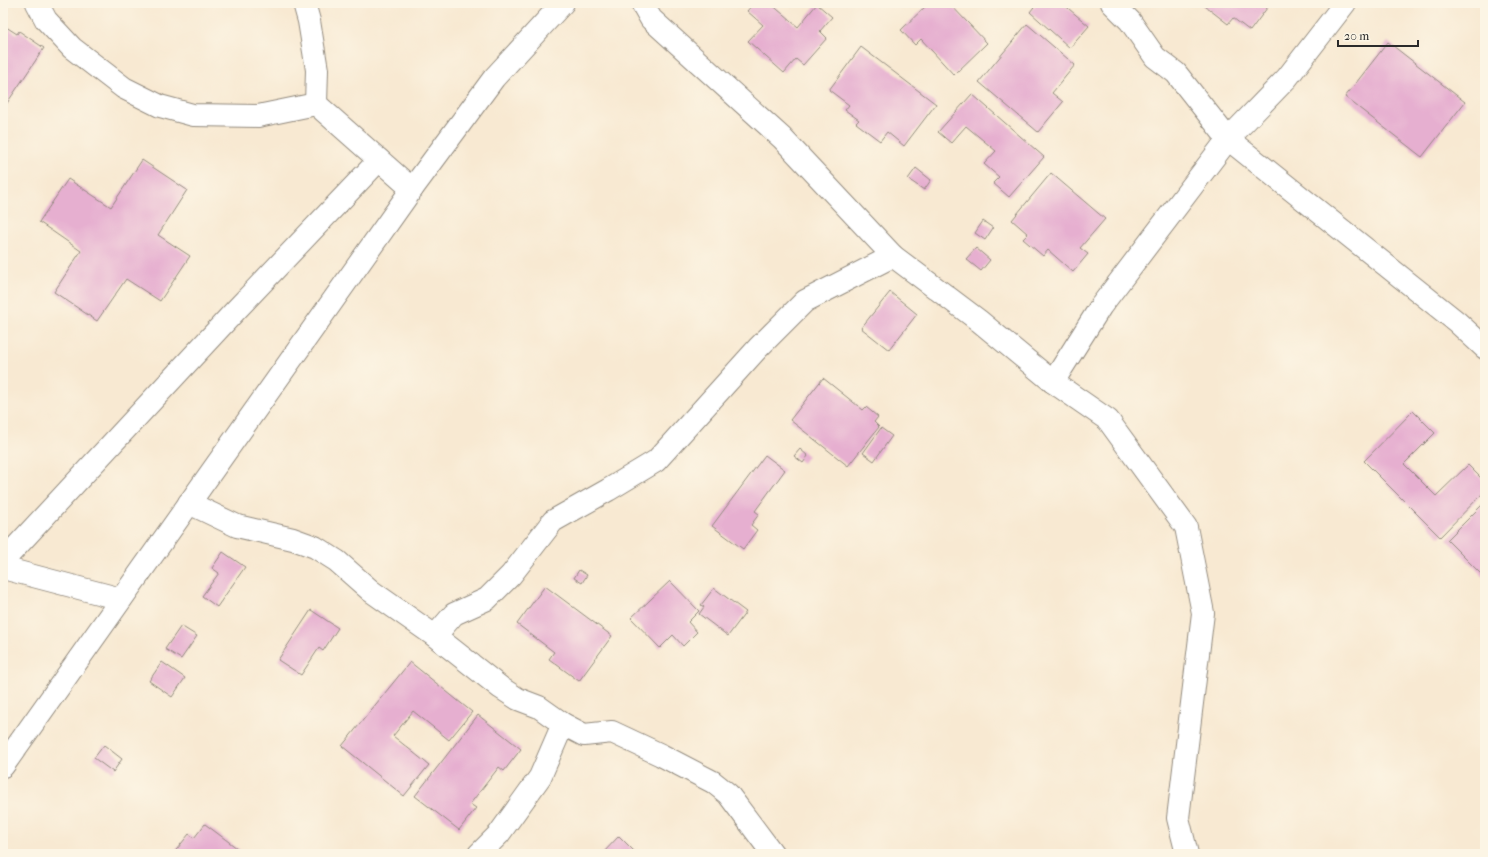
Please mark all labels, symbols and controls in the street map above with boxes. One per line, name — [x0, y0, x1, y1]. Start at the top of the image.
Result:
scale bar — [1338, 22, 1418, 48]
text: 20 m — [1344, 29, 1369, 43]

